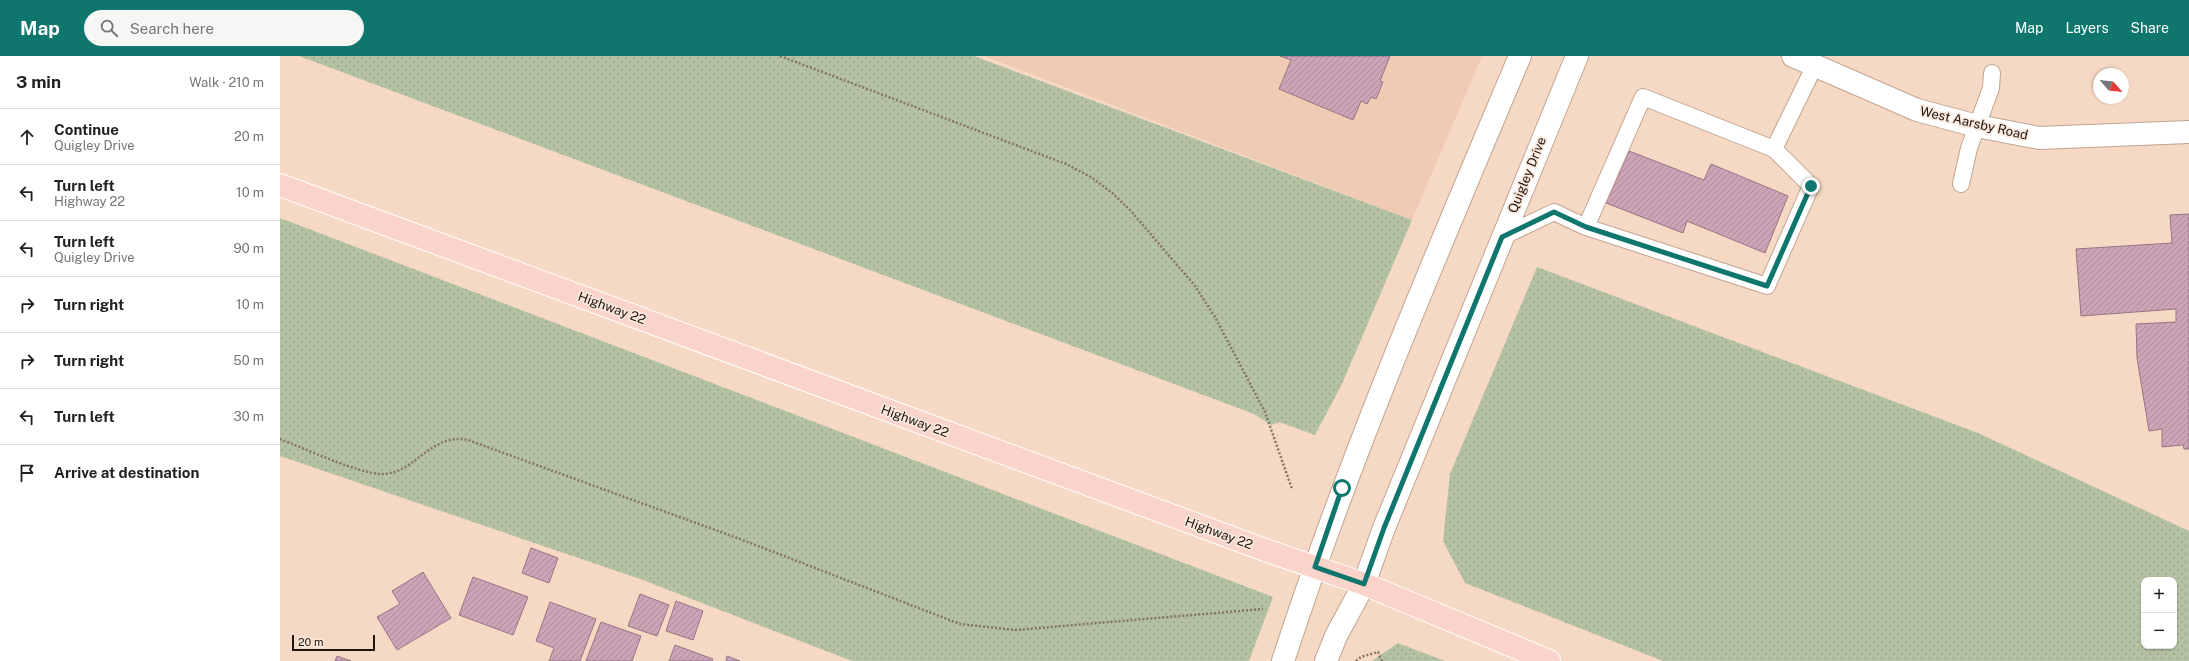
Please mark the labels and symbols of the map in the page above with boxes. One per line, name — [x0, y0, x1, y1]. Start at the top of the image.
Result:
north arrow — [2093, 68, 2129, 104]
street label: West Aarsby Road — [1919, 103, 2029, 143]
street label: Quigley Drive — [1505, 135, 1549, 215]
route end — [1802, 177, 1820, 195]
street label: Highway 22 — [576, 289, 648, 327]
street label: Highway 22 — [879, 402, 951, 440]
route start — [1333, 479, 1351, 497]
street label: Highway 22 — [1183, 514, 1255, 552]
scale bar — [292, 633, 375, 652]

